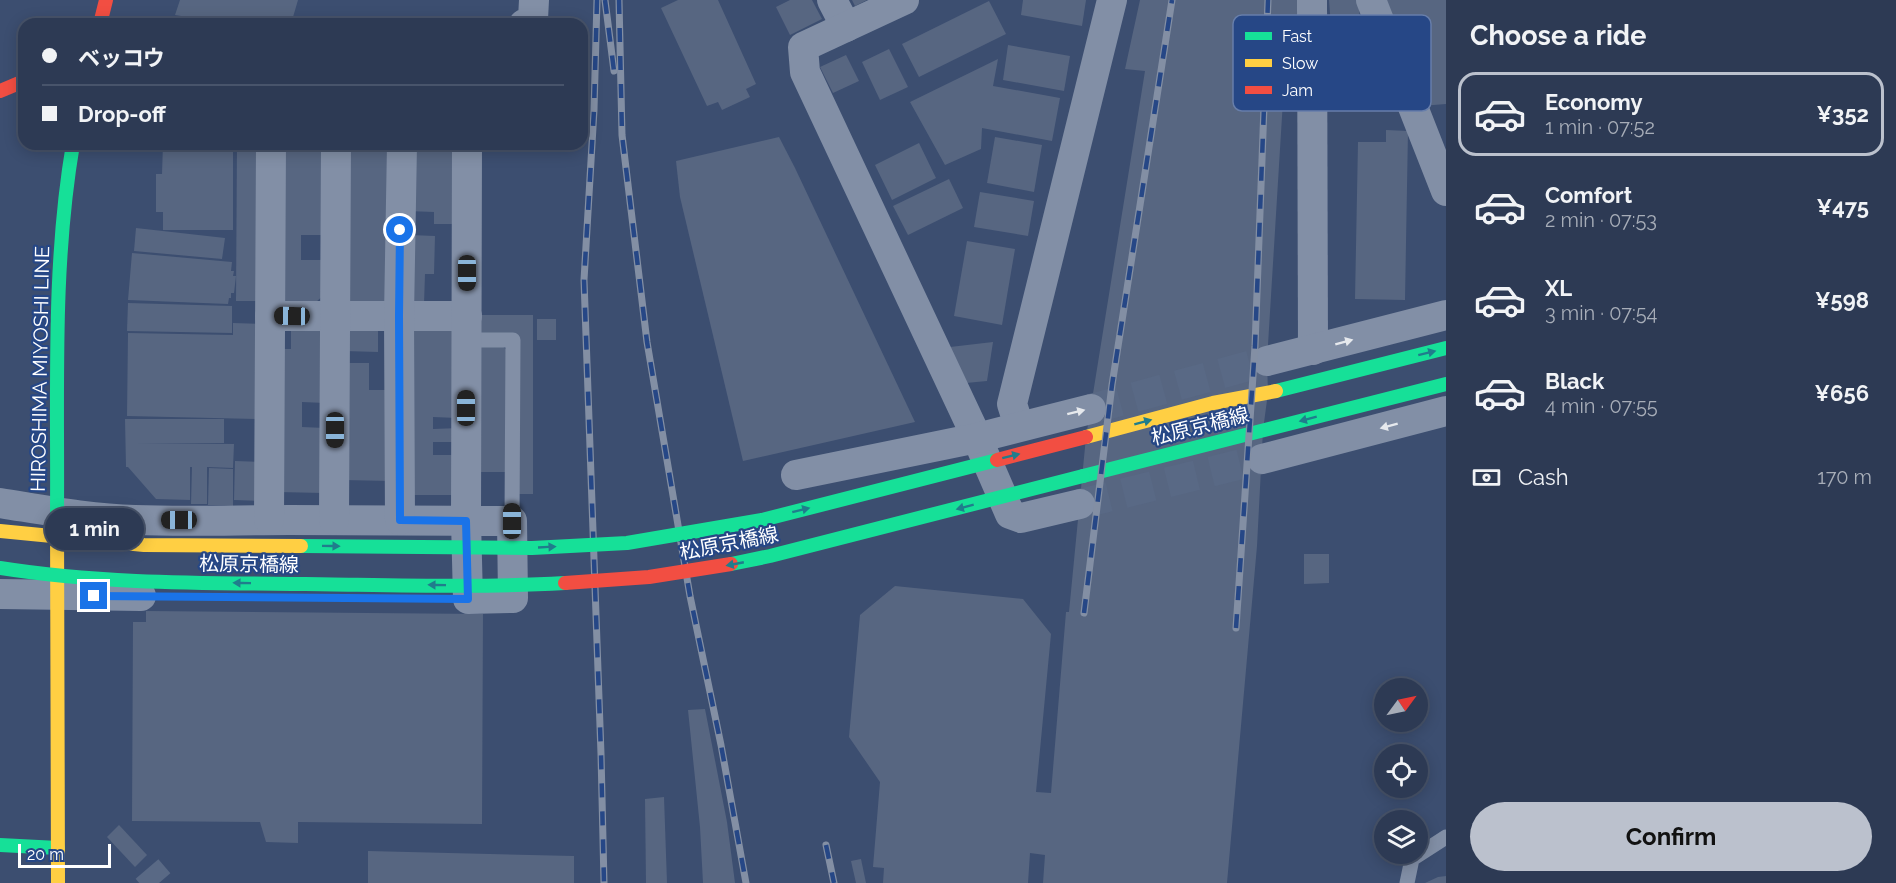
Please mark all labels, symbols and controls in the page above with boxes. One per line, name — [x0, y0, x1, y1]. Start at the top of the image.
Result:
legend — [1233, 15, 1431, 111]
text: Choose a ride — [1470, 20, 1646, 51]
text: Fast — [1282, 27, 1313, 46]
text: ベッコウ — [78, 45, 165, 71]
text: Slow — [1282, 54, 1318, 73]
text: Jam — [1282, 81, 1313, 100]
icon: car — [1473, 87, 1527, 141]
text: Economy — [1545, 89, 1643, 115]
text: Drop-off — [78, 101, 166, 127]
text: ¥352 — [1816, 101, 1869, 127]
text: 1 min · 07:52 — [1545, 115, 1655, 139]
icon: car — [1473, 180, 1527, 234]
text: Comfort — [1545, 182, 1632, 208]
text: ¥475 — [1817, 194, 1869, 220]
text: 2 min · 07:53 — [1545, 208, 1657, 232]
route start — [386, 216, 413, 243]
street label: HIROSHIMA MIYOSHI LINE — [26, 246, 54, 492]
car — [458, 255, 476, 291]
icon: car — [1473, 273, 1527, 327]
text: XL — [1545, 275, 1572, 301]
text: ¥598 — [1815, 287, 1869, 313]
text: 3 min · 07:54 — [1545, 301, 1658, 325]
car — [274, 307, 310, 325]
one-way arrow — [1335, 336, 1353, 346]
one-way arrow — [1418, 348, 1436, 358]
icon: car — [1473, 366, 1527, 420]
text: Black — [1545, 368, 1604, 394]
text: ¥656 — [1814, 380, 1869, 406]
car — [457, 390, 475, 426]
text: 4 min · 07:55 — [1545, 394, 1658, 418]
street label: 松原京橋線 — [1149, 402, 1251, 450]
one-way arrow — [1066, 407, 1085, 417]
car — [326, 412, 344, 448]
one-way arrow — [1299, 415, 1317, 424]
one-way arrow — [1134, 416, 1152, 426]
one-way arrow — [1380, 422, 1398, 431]
one-way arrow — [1001, 451, 1020, 461]
icon: cash — [1470, 461, 1503, 494]
text: Cash — [1518, 464, 1569, 490]
text: 170 m — [1817, 465, 1872, 489]
one-way arrow — [956, 502, 974, 512]
car — [503, 503, 521, 539]
one-way arrow — [792, 505, 811, 515]
callout: 1 min — [44, 509, 144, 551]
car — [161, 511, 197, 529]
text: 1 min — [69, 517, 120, 541]
street label: 松原京橋線 — [678, 522, 780, 564]
one-way arrow — [321, 541, 340, 551]
one-way arrow — [537, 543, 556, 552]
street label: 松原京橋線 — [199, 551, 299, 577]
one-way arrow — [726, 559, 744, 569]
one-way arrow — [232, 578, 251, 588]
one-way arrow — [427, 580, 446, 590]
route end — [80, 582, 107, 609]
north arrow — [1374, 678, 1428, 732]
map controls — [1374, 678, 1428, 864]
button: locate — [1374, 744, 1428, 798]
button: Confirm — [1470, 802, 1872, 871]
button: layers — [1374, 810, 1428, 864]
scale bar — [18, 841, 111, 868]
text: 20 m — [27, 845, 64, 864]

